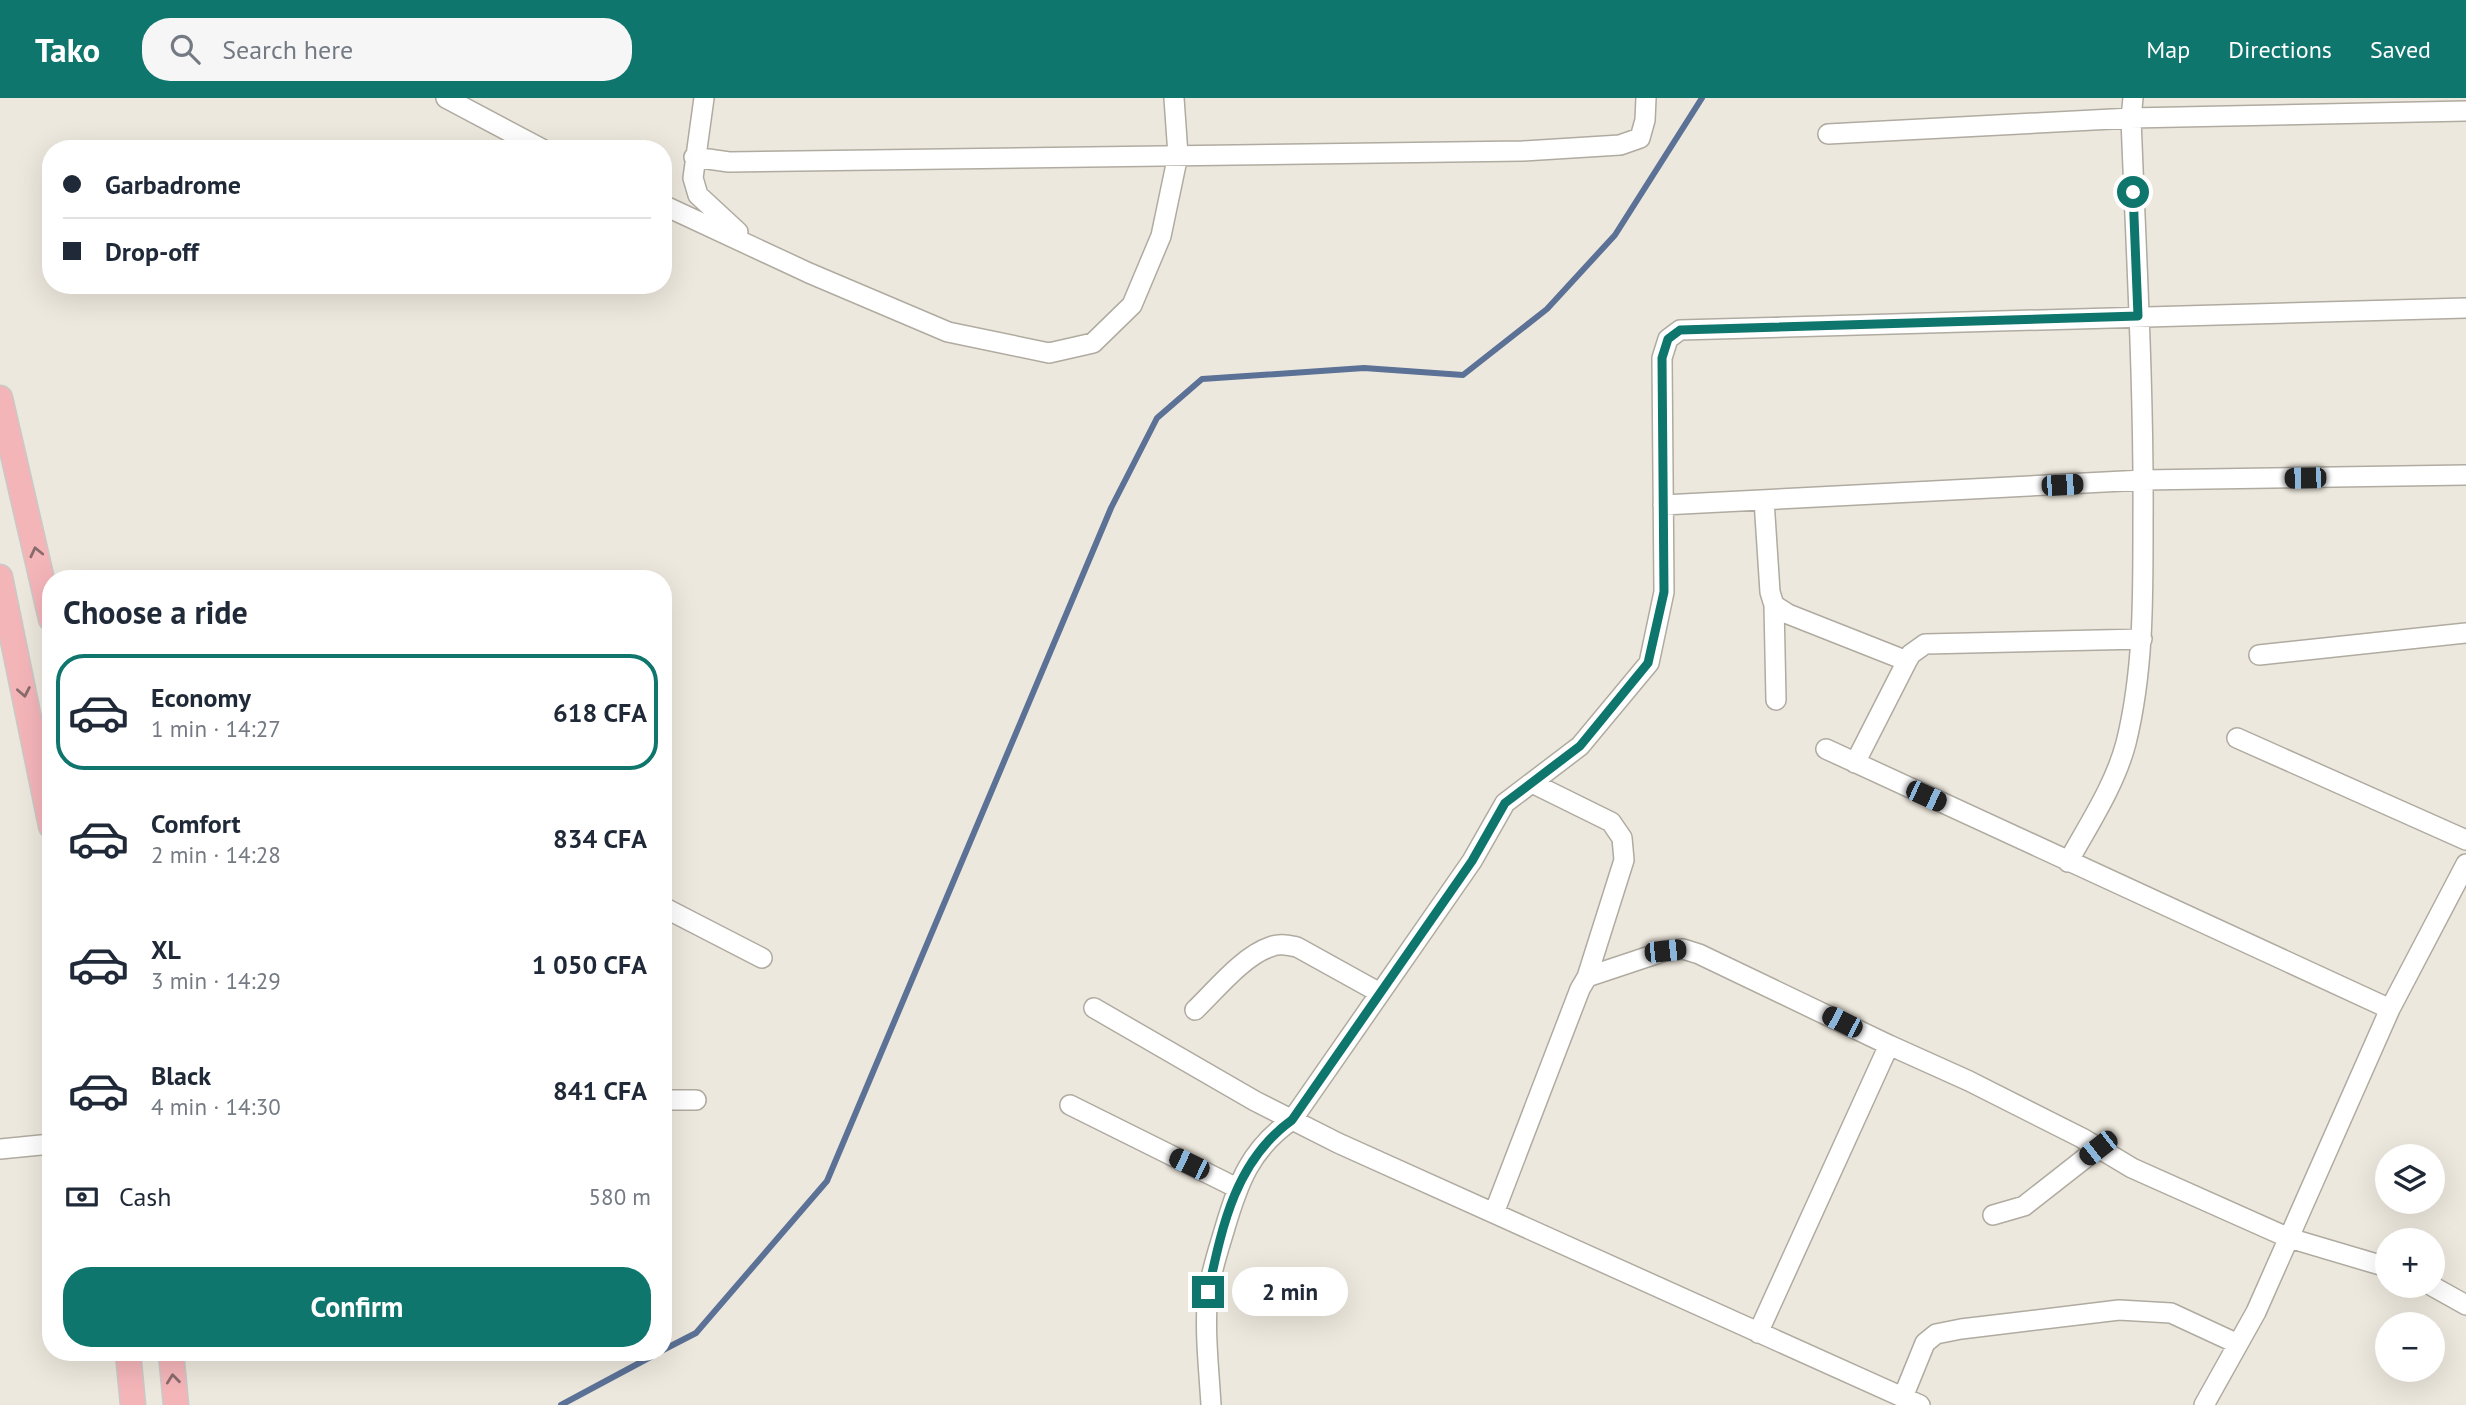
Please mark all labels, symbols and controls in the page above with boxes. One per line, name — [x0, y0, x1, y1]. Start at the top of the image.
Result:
search box — [142, 18, 632, 81]
text: Tako — [35, 28, 100, 71]
icon: search — [166, 30, 204, 68]
text: Search here — [222, 33, 353, 66]
text: Map — [2146, 34, 2190, 65]
text: Directions — [2228, 34, 2332, 65]
text: Saved — [2370, 34, 2431, 65]
text: Garbadrome — [105, 168, 241, 201]
route start — [2117, 176, 2149, 208]
text: Drop-off — [105, 235, 199, 268]
car — [2284, 467, 2327, 489]
car — [2041, 473, 2084, 497]
one-way arrow — [29, 546, 44, 558]
text: Choose a ride — [63, 591, 248, 633]
icon: car — [67, 681, 130, 744]
text: Economy — [151, 681, 251, 714]
one-way arrow — [16, 686, 31, 698]
text: 618 CFA — [553, 696, 647, 729]
text: 1 min · 14:27 — [151, 714, 281, 743]
car — [1903, 778, 1950, 814]
icon: car — [67, 807, 130, 870]
text: Comfort — [151, 807, 241, 840]
text: 834 CFA — [553, 822, 647, 855]
text: 2 min · 14:28 — [151, 840, 281, 869]
icon: car — [67, 933, 130, 996]
text: XL — [151, 933, 181, 966]
car — [1644, 938, 1687, 964]
text: 1 050 CFA — [532, 948, 647, 981]
text: 3 min · 14:29 — [151, 966, 281, 995]
car — [1819, 1003, 1866, 1041]
icon: car — [67, 1059, 130, 1122]
text: Black — [151, 1059, 211, 1092]
text: 841 CFA — [553, 1074, 647, 1107]
text: 4 min · 14:30 — [151, 1092, 281, 1121]
car — [2075, 1127, 2122, 1169]
map controls — [2375, 1144, 2445, 1382]
button: layers — [2375, 1144, 2445, 1214]
car — [1166, 1145, 1213, 1183]
icon: cash — [63, 1178, 101, 1216]
text: Cash — [119, 1180, 171, 1213]
text: 580 m — [589, 1182, 651, 1211]
button: + — [2375, 1228, 2445, 1298]
button: Confirm — [63, 1267, 651, 1347]
callout: 2 min — [1232, 1268, 1348, 1316]
route end — [1192, 1276, 1224, 1308]
text: 2 min — [1262, 1277, 1318, 1306]
button: − — [2375, 1312, 2445, 1382]
one-way arrow — [166, 1373, 181, 1385]

